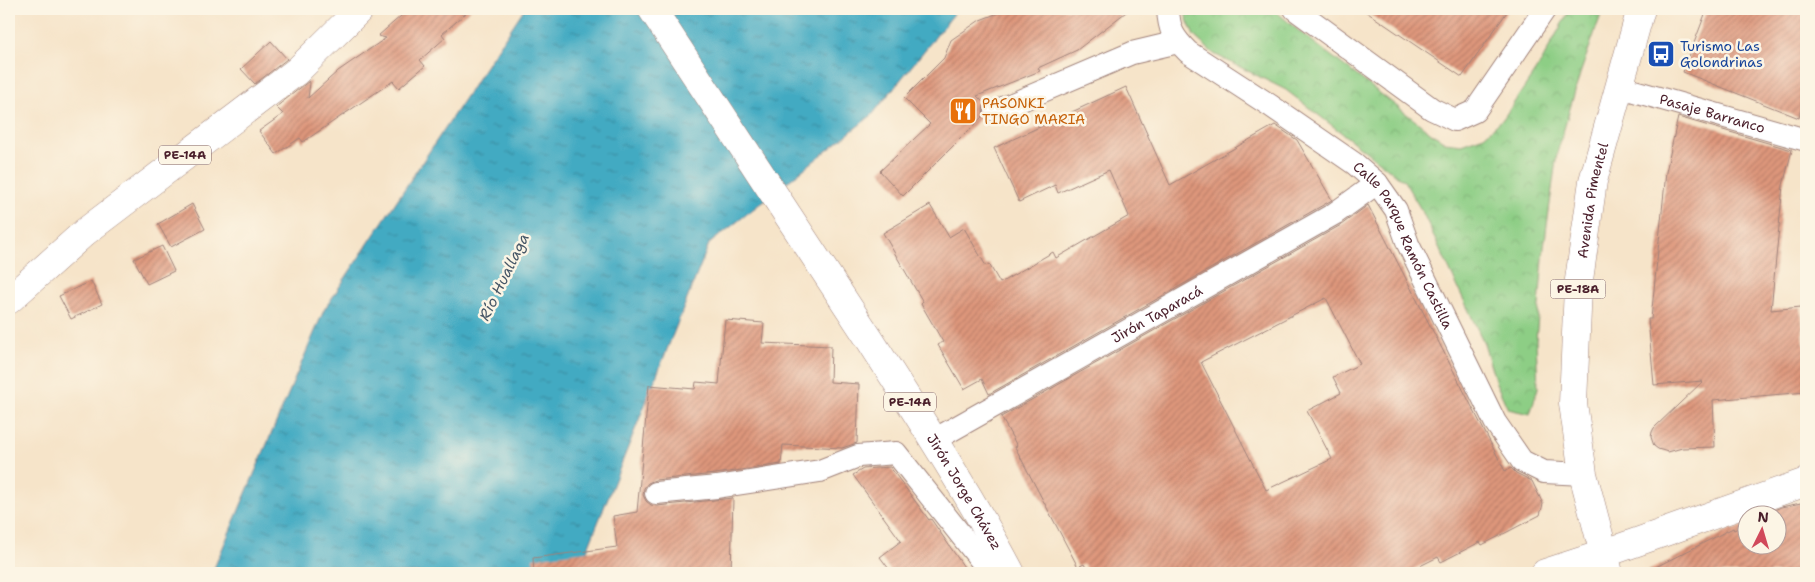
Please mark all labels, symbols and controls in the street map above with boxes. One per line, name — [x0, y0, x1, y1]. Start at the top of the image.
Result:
place label: Turismo Las Golondrinas — [1680, 37, 1763, 71]
bus stop icon: Turismo Las Golondrinas — [1646, 39, 1676, 69]
street label: Pasaje Barranco — [1658, 90, 1767, 137]
place label: PASONKI TINGO MARIA — [982, 94, 1085, 128]
restaurant icon: PASONKI TINGO MARIA — [948, 96, 978, 126]
street label: Avenida Pimentel — [1573, 140, 1613, 259]
road number: PE-14A — [159, 146, 211, 164]
street label: Calle Parque Ramón Castilla — [1349, 157, 1457, 332]
water label: Río Huallaga — [474, 230, 534, 324]
road number: PE-18A — [1550, 280, 1606, 298]
street label: Jirón Taparacá — [1108, 281, 1206, 347]
road number: PE-14A — [884, 392, 936, 412]
street label: Jirón Jorge Chávez — [923, 430, 1006, 553]
north arrow — [1738, 504, 1788, 554]
text: N — [1757, 508, 1769, 526]

